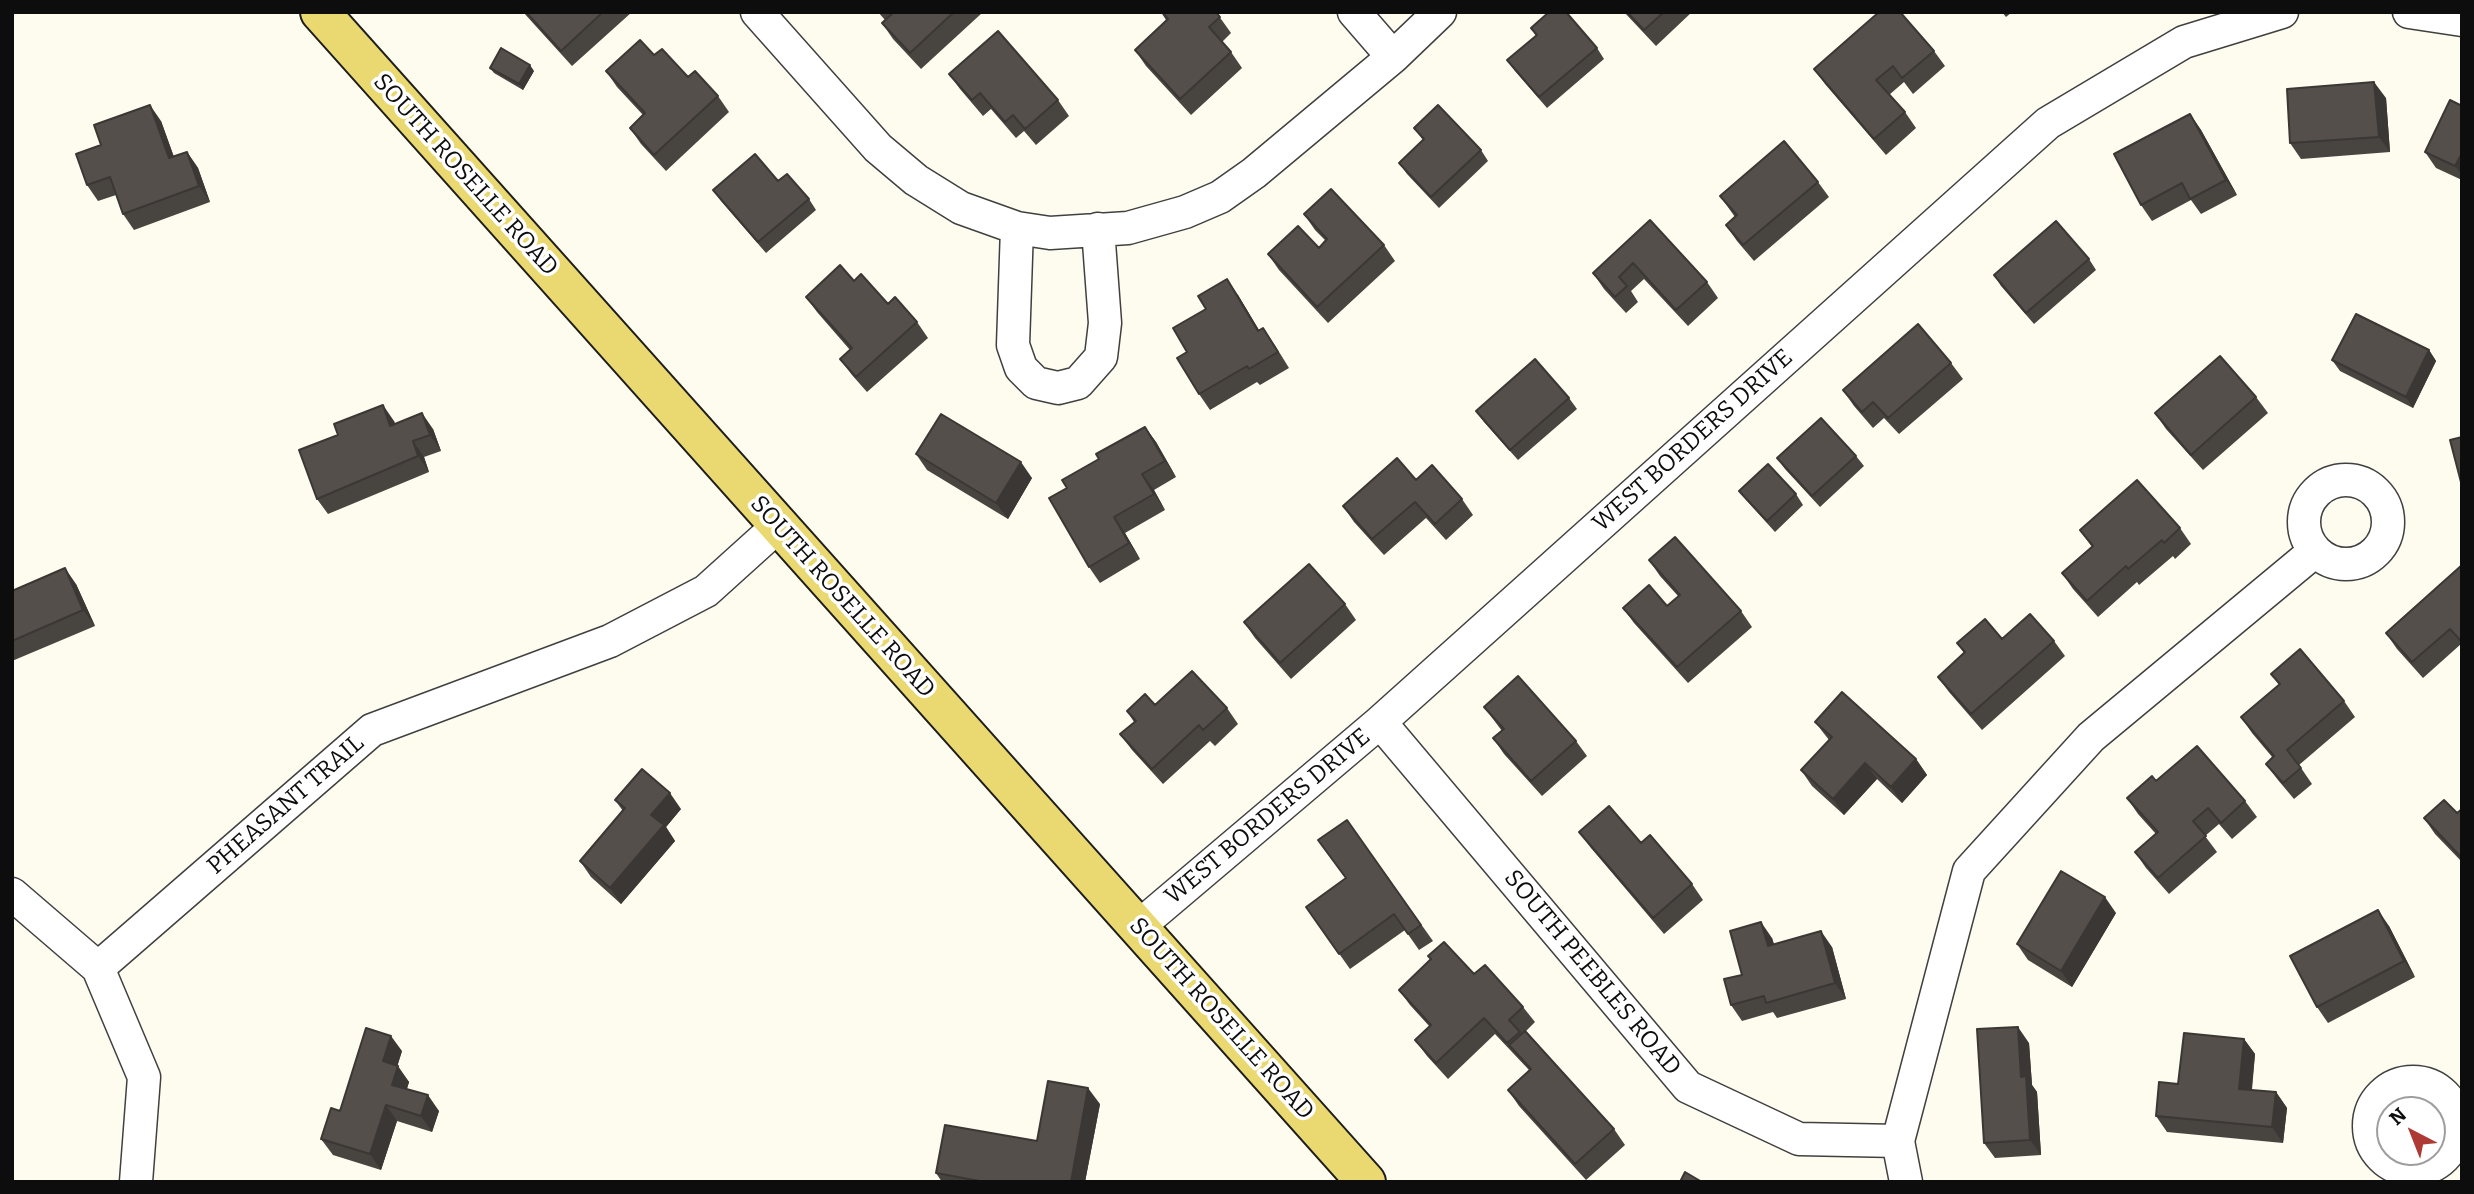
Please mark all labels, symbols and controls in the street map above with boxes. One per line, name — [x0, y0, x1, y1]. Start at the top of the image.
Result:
street label: SOUTH ROSELLE ROAD — [367, 68, 563, 282]
street label: WEST BORDERS DRIVE — [1587, 344, 1799, 538]
street label: SOUTH ROSELLE ROAD — [744, 490, 940, 704]
street label: WEST BORDERS DRIVE — [1160, 723, 1376, 911]
street label: PHEASANT TRAIL — [202, 729, 370, 881]
street label: SOUTH PEEBLES ROAD — [1498, 864, 1686, 1082]
street label: SOUTH ROSELLE ROAD — [1123, 912, 1319, 1126]
north arrow — [2376, 1096, 2446, 1166]
text: N — [2385, 1103, 2411, 1130]

